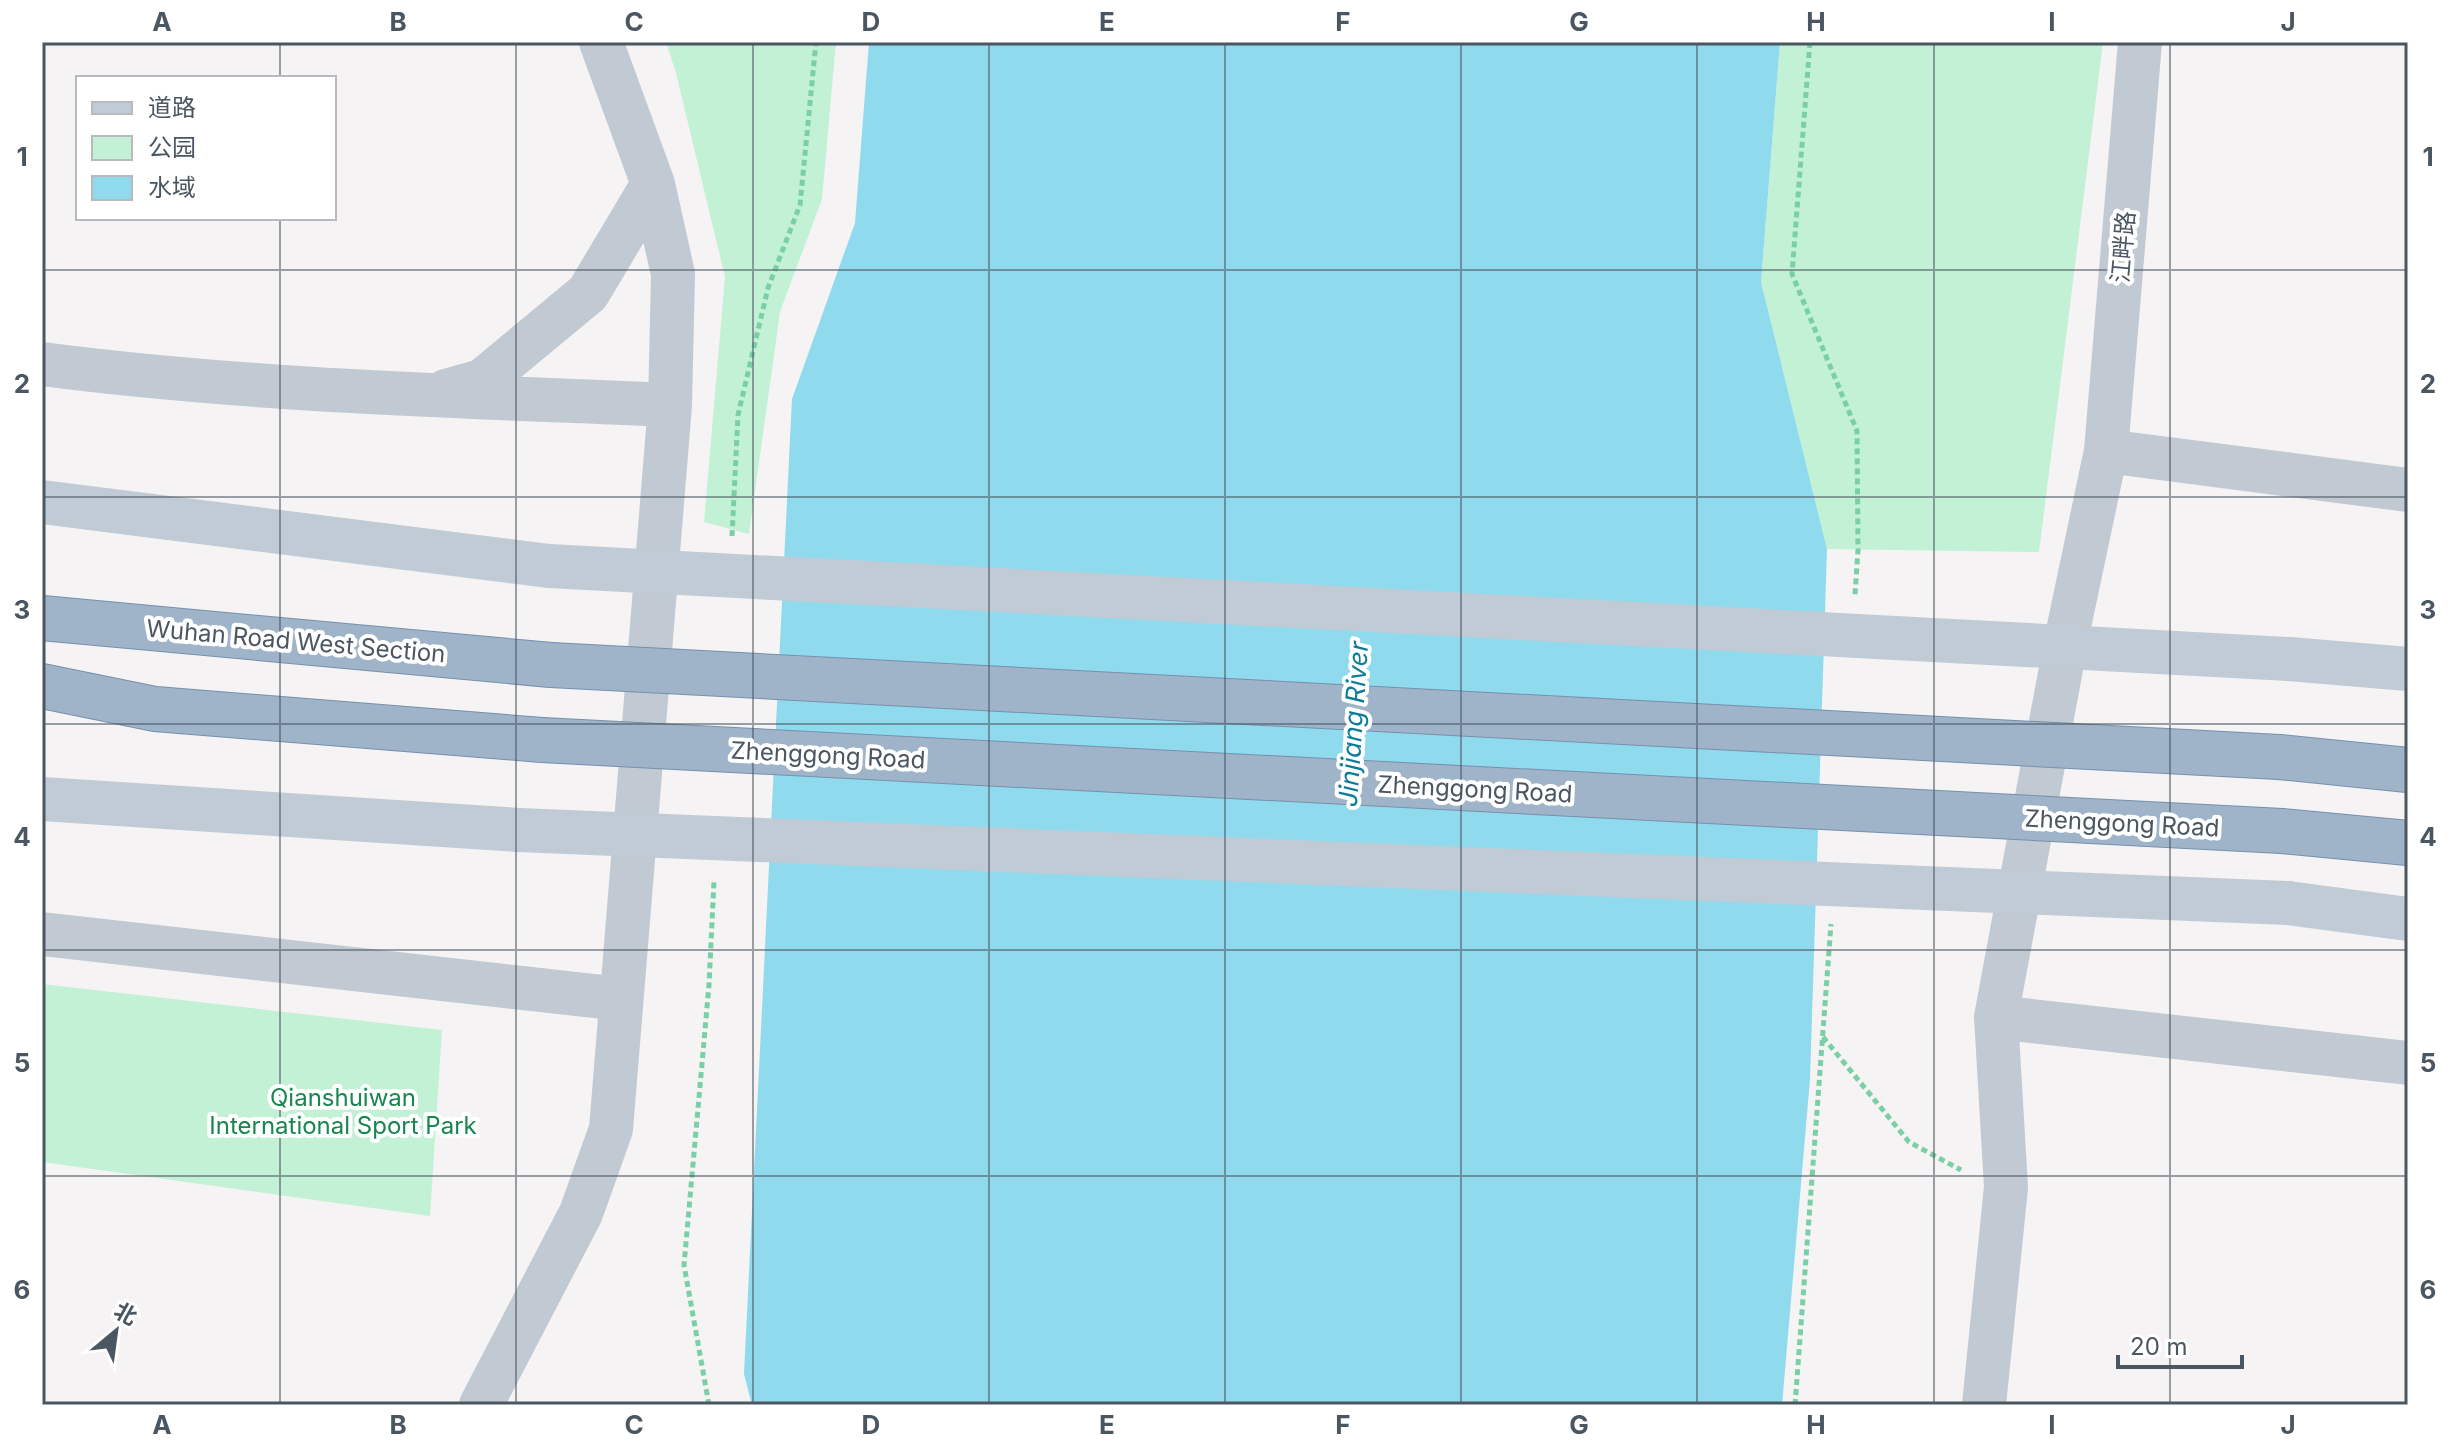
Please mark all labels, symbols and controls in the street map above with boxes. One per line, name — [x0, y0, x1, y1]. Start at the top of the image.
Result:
text: A — [152, 6, 172, 37]
text: B — [389, 6, 407, 37]
text: C — [624, 6, 644, 37]
text: D — [862, 6, 880, 37]
text: E — [1099, 6, 1115, 37]
text: F — [1335, 6, 1351, 37]
text: G — [1569, 6, 1589, 37]
text: H — [1806, 6, 1826, 37]
text: I — [2048, 6, 2056, 37]
text: J — [2280, 6, 2296, 37]
legend — [76, 76, 336, 220]
text: 道路 — [148, 93, 196, 122]
text: 公园 — [148, 133, 196, 162]
text: 1 — [16, 141, 28, 172]
text: 1 — [2422, 141, 2434, 172]
text: 水域 — [148, 173, 196, 202]
street label: 江畔路 — [2105, 210, 2141, 284]
text: 2 — [14, 368, 30, 399]
text: 2 — [2420, 368, 2436, 399]
text: 3 — [14, 594, 30, 625]
text: 3 — [2420, 594, 2436, 625]
street label: Wuhan Road West Section — [145, 613, 447, 669]
water label: Jinjiang River — [1332, 639, 1374, 808]
street label: Zhenggong Road — [730, 735, 926, 775]
street label: Zhenggong Road — [1377, 769, 1573, 809]
street label: Zhenggong Road — [2024, 803, 2220, 843]
text: 4 — [13, 821, 31, 852]
text: 4 — [2419, 821, 2437, 852]
text: 5 — [14, 1047, 30, 1078]
text: 5 — [2420, 1047, 2436, 1078]
park label: Qianshuiwan International Sport Park — [209, 1083, 477, 1140]
text: 6 — [14, 1274, 30, 1305]
text: 6 — [2420, 1274, 2436, 1305]
north arrow — [76, 1291, 156, 1371]
text: 北 — [110, 1297, 142, 1330]
scale bar — [2118, 1319, 2242, 1369]
text: 20 m — [2130, 1332, 2188, 1361]
text: A — [152, 1409, 172, 1440]
text: B — [389, 1409, 407, 1440]
text: C — [624, 1409, 644, 1440]
text: D — [862, 1409, 880, 1440]
text: E — [1099, 1409, 1115, 1440]
text: F — [1335, 1409, 1351, 1440]
text: G — [1569, 1409, 1589, 1440]
text: H — [1806, 1409, 1826, 1440]
text: I — [2048, 1409, 2056, 1440]
text: J — [2280, 1409, 2296, 1440]

